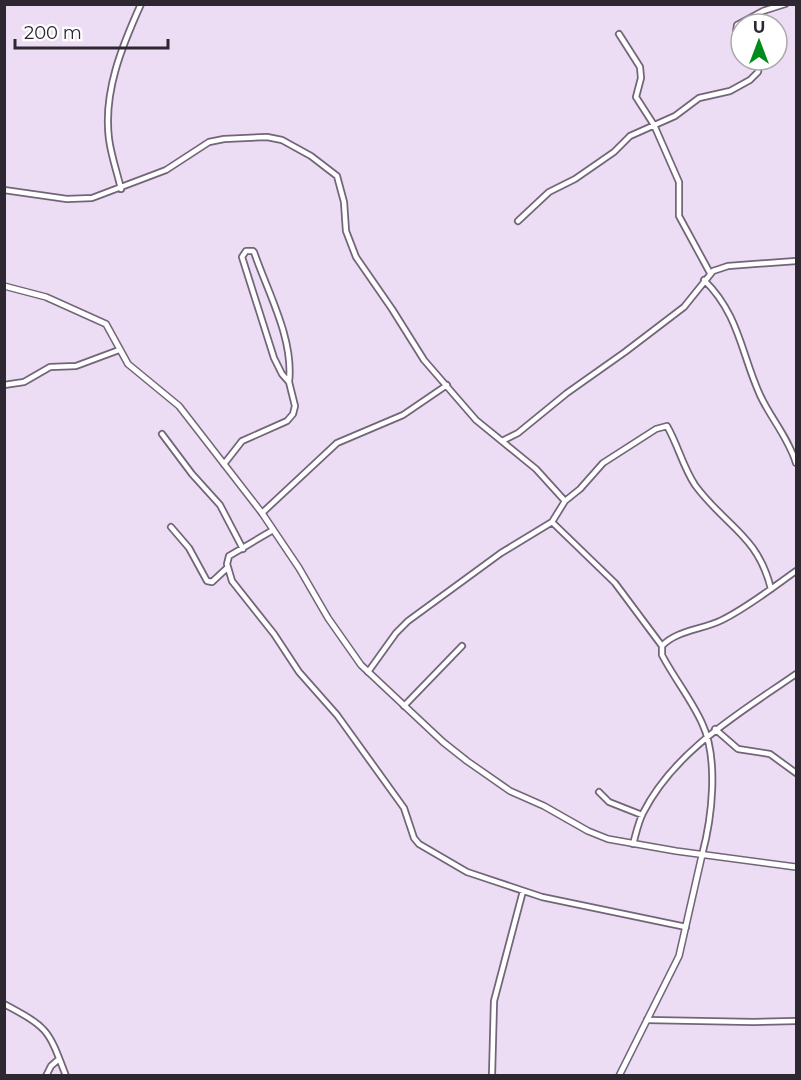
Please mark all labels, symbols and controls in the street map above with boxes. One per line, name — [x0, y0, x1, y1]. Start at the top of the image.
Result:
scale bar — [15, 12, 168, 50]
north arrow — [729, 12, 789, 72]
text: U — [753, 18, 765, 37]
text: 200 m — [24, 22, 82, 44]

